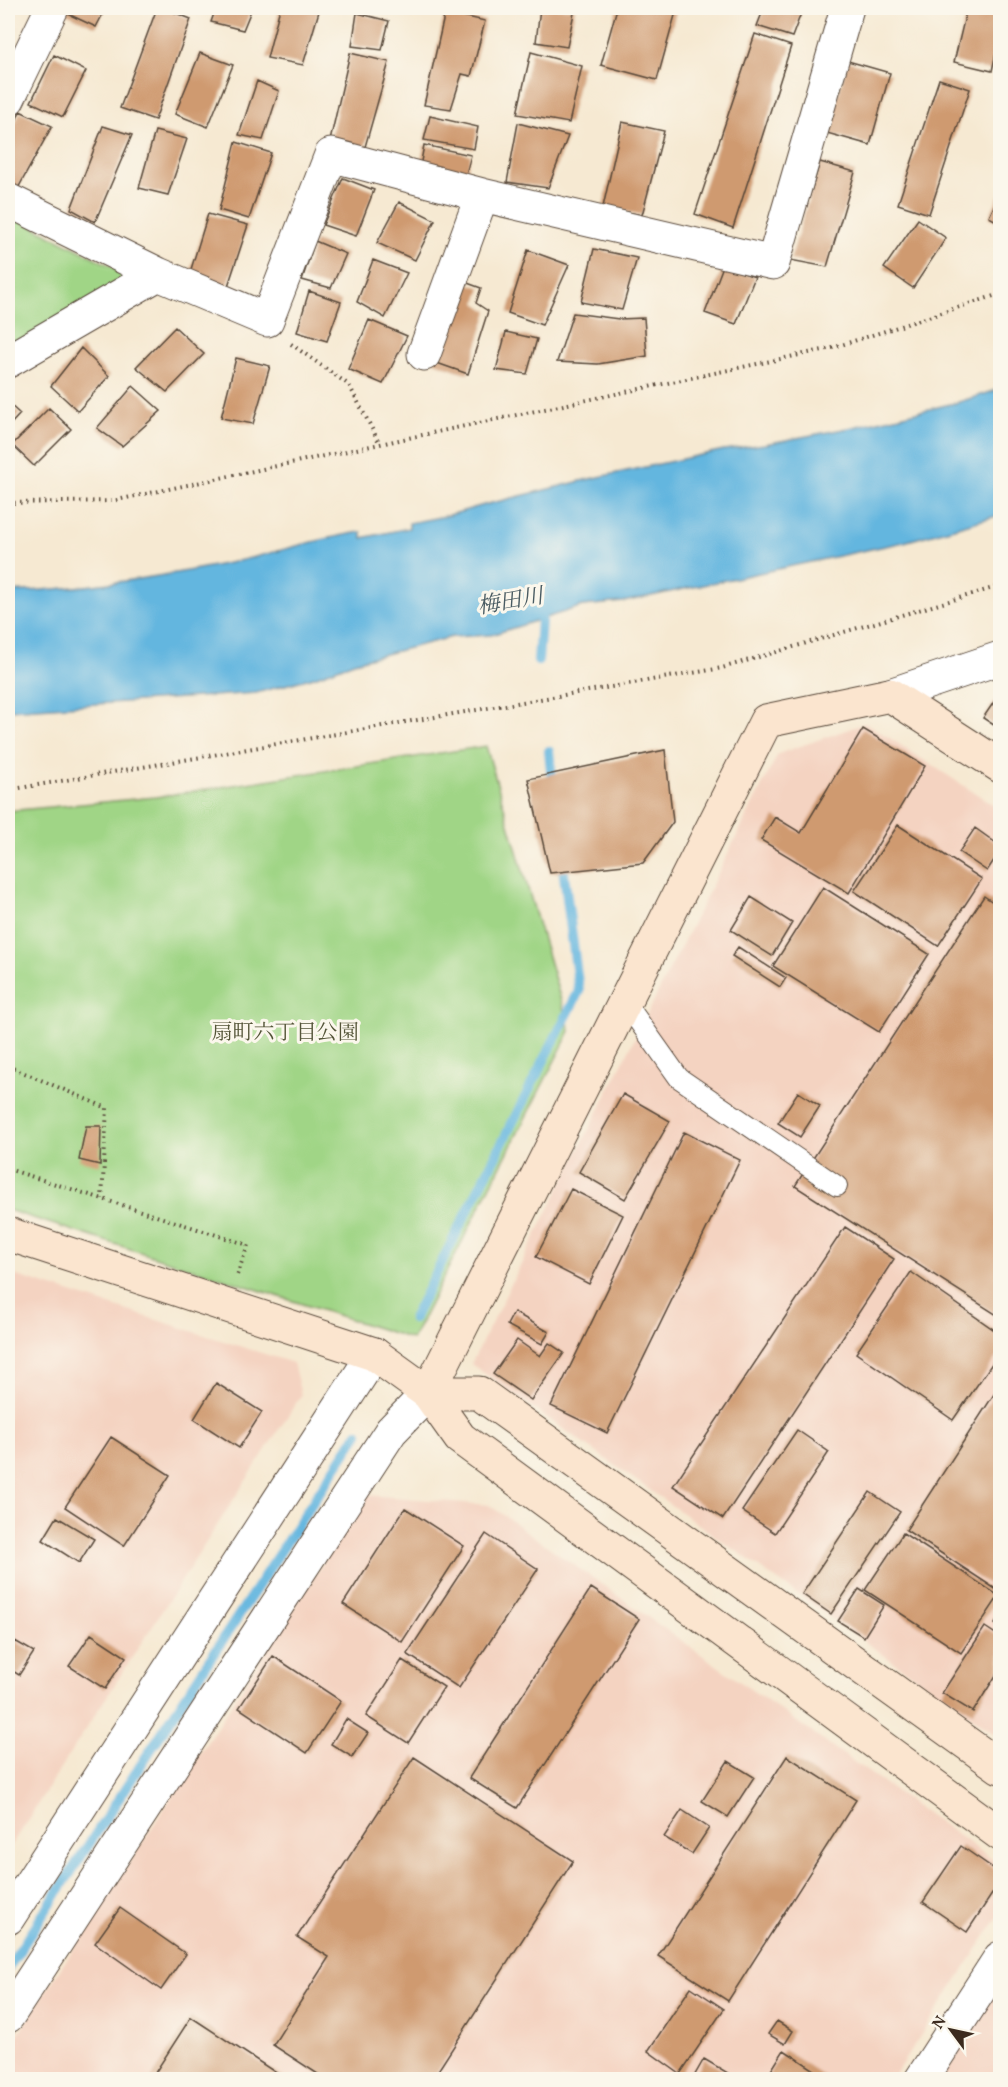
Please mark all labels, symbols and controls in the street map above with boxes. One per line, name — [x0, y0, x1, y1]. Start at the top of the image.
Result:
water label: 梅田川 — [475, 581, 548, 623]
park label: 扇町六丁目公園 — [212, 1019, 359, 1048]
north arrow — [921, 2000, 981, 2060]
text: N — [928, 2012, 953, 2034]

